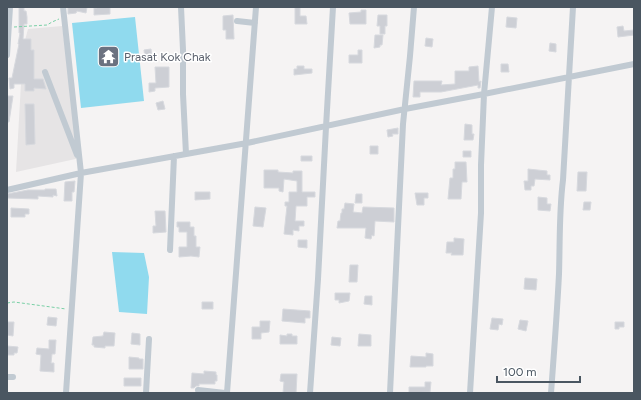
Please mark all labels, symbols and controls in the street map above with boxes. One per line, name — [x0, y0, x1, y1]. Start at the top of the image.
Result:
temple icon: Prasat Kok Chak — [95, 44, 121, 70]
place label: Prasat Kok Chak — [124, 50, 211, 64]
scale bar — [497, 358, 580, 384]
text: 100 m — [503, 365, 537, 379]

